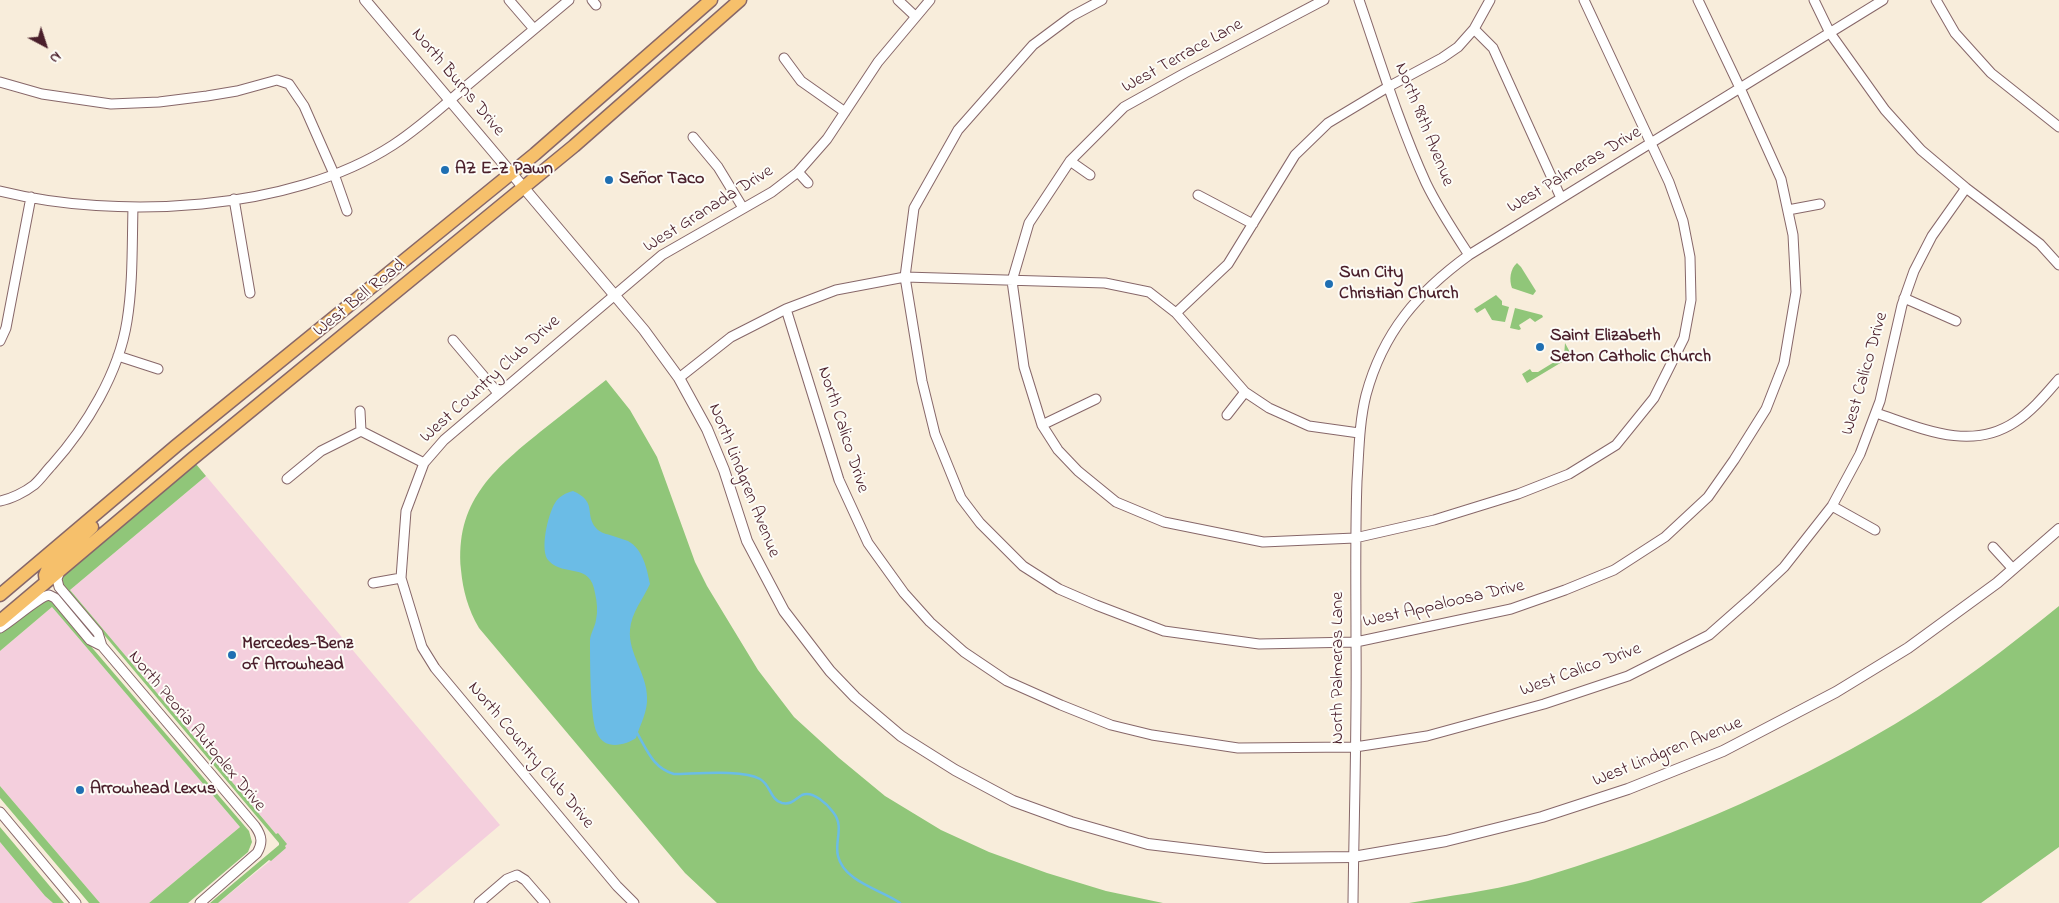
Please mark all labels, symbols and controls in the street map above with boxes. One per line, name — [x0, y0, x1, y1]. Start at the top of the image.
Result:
street label: West Terrace Lane — [1119, 15, 1247, 99]
north arrow — [20, 20, 70, 70]
street label: North Burns Drive — [406, 25, 508, 141]
text: N — [45, 46, 65, 68]
street label: North 98th Avenue — [1388, 60, 1458, 190]
street label: West Palmeras Drive — [1504, 122, 1646, 220]
place label: AZ E-Z Pawn — [455, 159, 553, 181]
street label: West Granada Drive — [640, 161, 778, 259]
marker: AZ E-Z Pawn — [439, 164, 451, 176]
place label: Señor Taco — [619, 169, 704, 191]
marker: Señor Taco — [603, 174, 615, 186]
street label: West Bell Road — [310, 255, 410, 343]
place label: Sun City Christian Church — [1339, 263, 1459, 306]
marker: Sun City Christian Church — [1323, 278, 1335, 290]
street label: West Calico Drive — [1838, 310, 1894, 438]
street label: West Country Club Drive — [417, 311, 565, 449]
place label: Saint Elizabeth Seton Catholic Church — [1550, 326, 1711, 368]
marker: Saint Elizabeth Seton Catholic Church — [1534, 341, 1546, 353]
street label: North Calico Drive — [811, 364, 873, 496]
street label: North Lindgren Avenue — [702, 401, 784, 561]
street label: West Appaloosa Drive — [1361, 576, 1527, 634]
street label: North Palmeras Lane — [1328, 592, 1350, 744]
place label: Mercedes-Benz of Arrowhead — [242, 634, 353, 676]
street label: West Calico Drive — [1518, 639, 1644, 703]
street label: North Peoria Autoplex Drive — [122, 647, 270, 817]
marker: Mercedes-Benz of Arrowhead — [226, 649, 238, 661]
street label: North Country Club Drive — [462, 678, 598, 834]
street label: West Lindgren Avenue — [1590, 713, 1746, 793]
place label: Arrowhead Lexus — [90, 779, 216, 801]
marker: Arrowhead Lexus — [74, 784, 86, 796]

